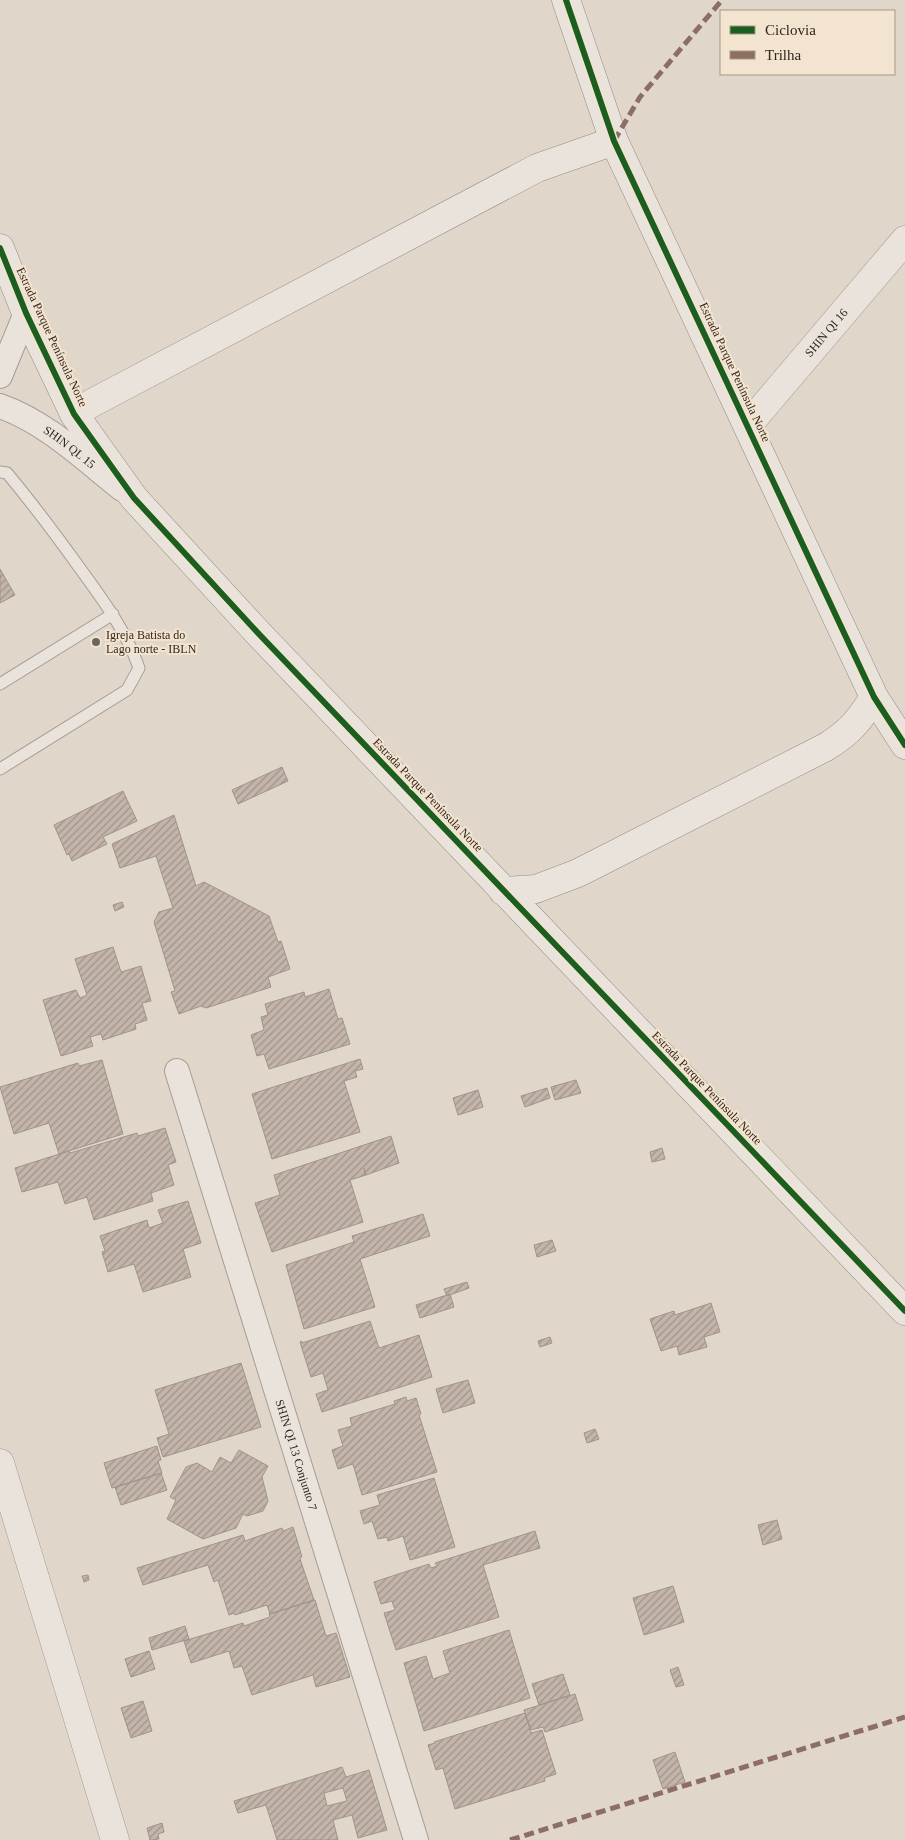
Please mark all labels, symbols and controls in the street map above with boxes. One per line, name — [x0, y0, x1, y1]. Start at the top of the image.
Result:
legend — [720, 10, 895, 75]
text: Ciclovia — [765, 22, 816, 38]
text: Trilha — [765, 47, 801, 63]
street label: Estrada Parque Península Norte — [13, 265, 91, 409]
street label: Estrada Parque Península Norte — [696, 300, 774, 444]
street label: SHIN QI 16 — [802, 306, 851, 360]
street label: SHIN QL 15 — [41, 423, 98, 471]
place label: Igreja Batista do Lago norte - IBLN — [106, 628, 197, 656]
marker: Igreja Batista do Lago norte - IBLN — [90, 636, 102, 648]
street label: Estrada Parque Península Norte — [370, 735, 486, 855]
street label: Estrada Parque Península Norte — [649, 1028, 765, 1148]
street label: SHIN QI 13 Conjunto 7 — [272, 1398, 320, 1512]

